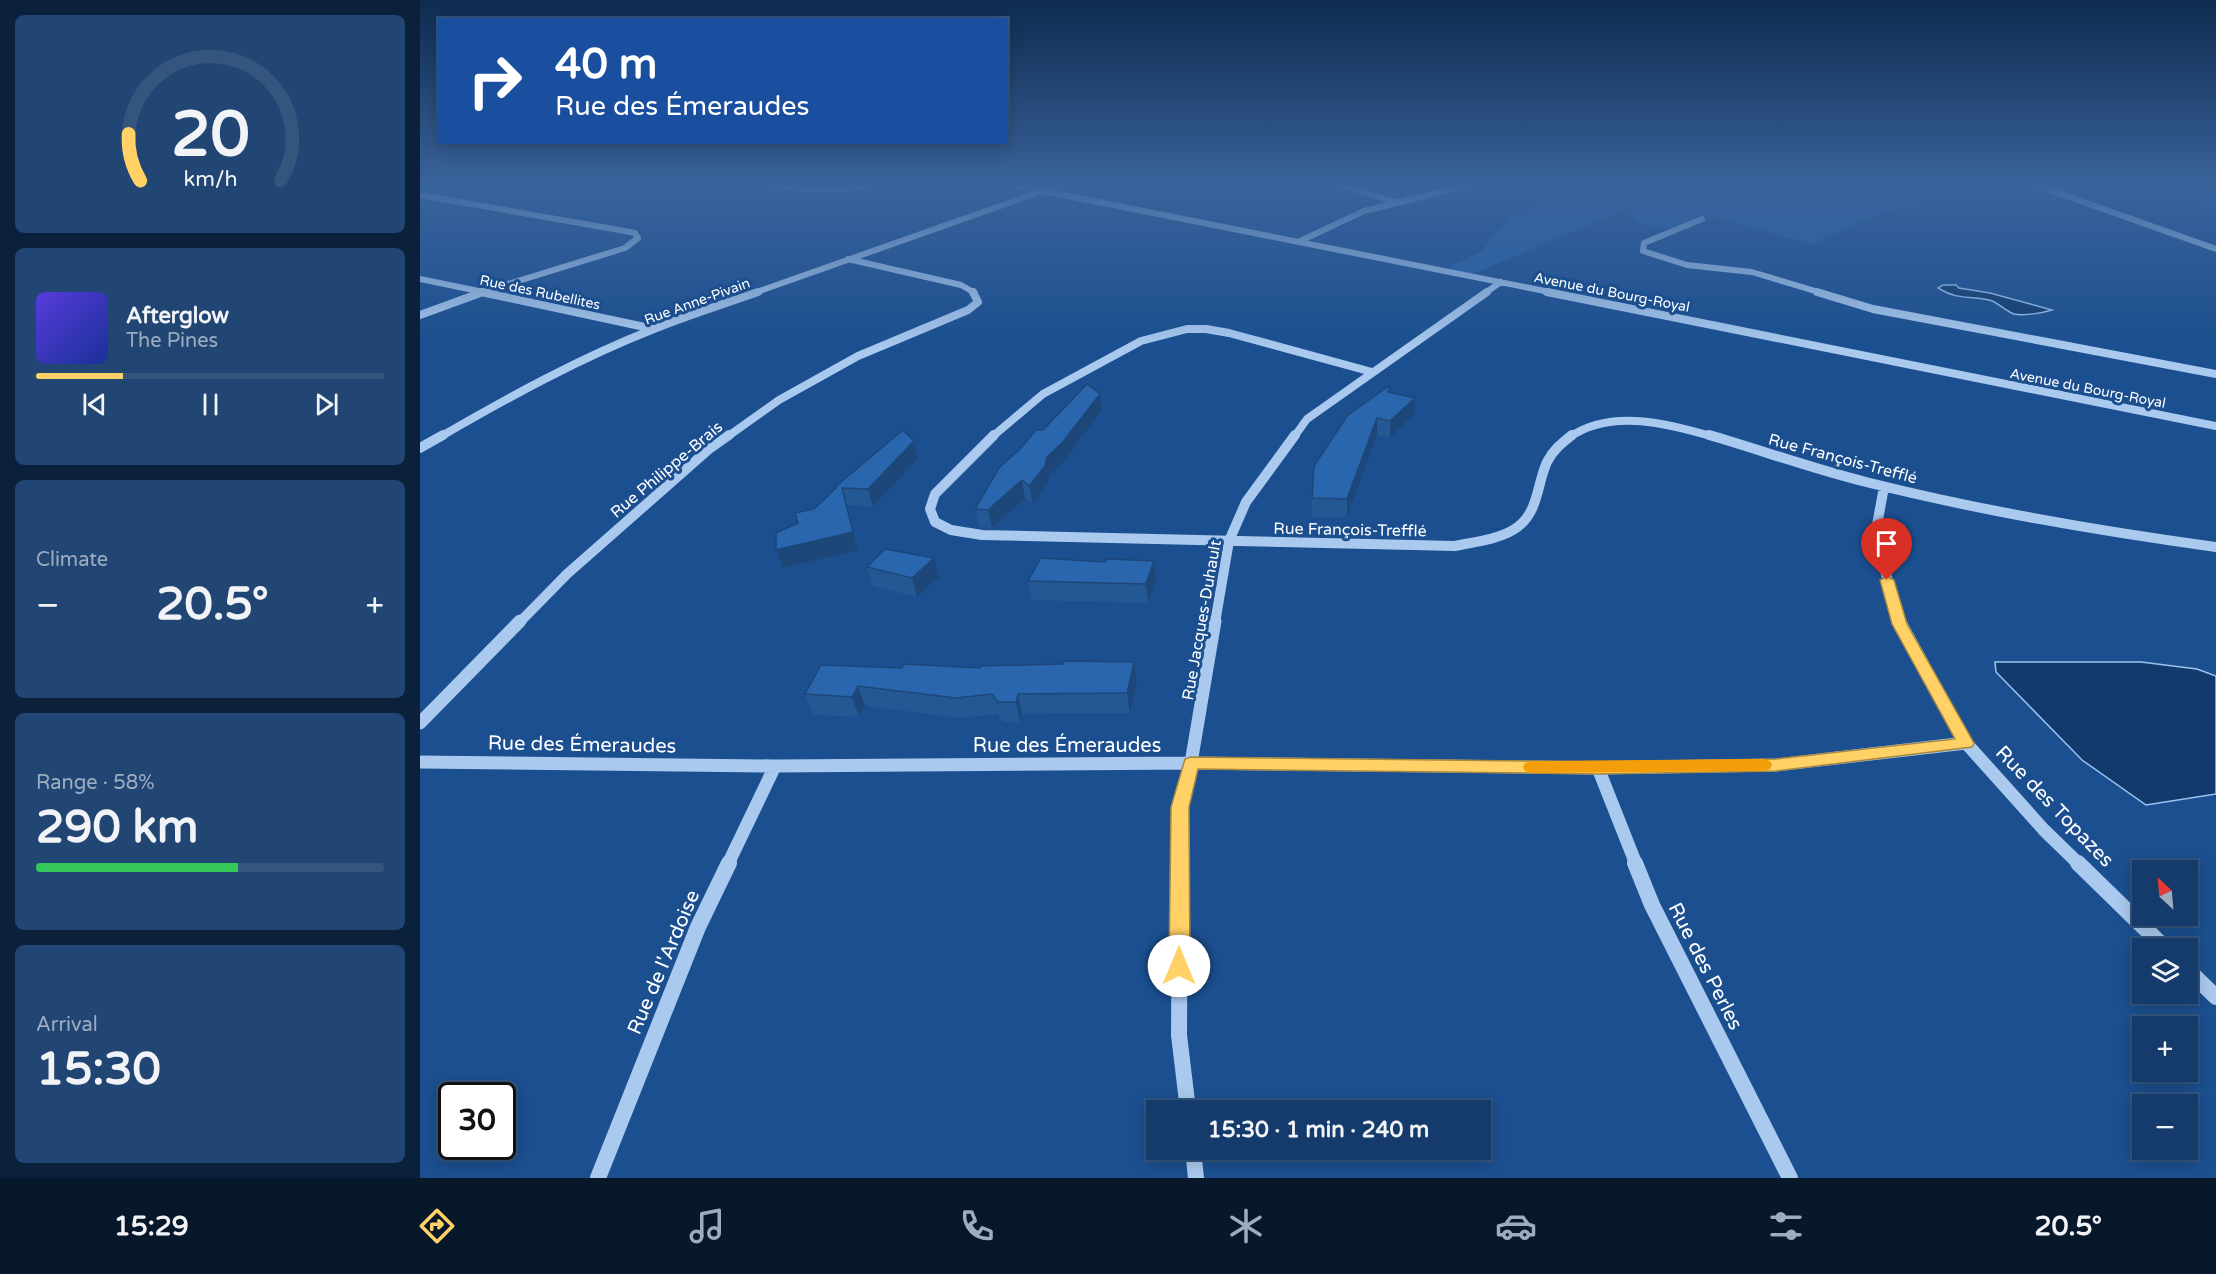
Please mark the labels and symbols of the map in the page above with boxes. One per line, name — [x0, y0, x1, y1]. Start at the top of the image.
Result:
street label: Avenue du Bourg-Royal — [1533, 269, 1691, 316]
street label: Rue des Rubellites — [478, 271, 602, 314]
street label: Rue Anne-Pivain — [642, 274, 752, 328]
street label: Avenue du Bourg-Royal — [2009, 365, 2167, 412]
street label: Rue Philippe-Brais — [606, 417, 727, 523]
street label: Rue François-Trefflé — [1766, 429, 1919, 488]
pin — [1861, 518, 1912, 580]
street label: Rue François-Trefflé — [1273, 519, 1427, 541]
street label: Rue Jacques-Duhault — [1178, 538, 1226, 702]
street label: Rue des Émeraudes — [488, 730, 676, 759]
street label: Rue des Émeraudes — [973, 733, 1161, 758]
street label: Rue des Topazes — [1990, 741, 2118, 872]
north arrow — [2132, 860, 2198, 926]
street label: Rue de l'Ardoise — [623, 887, 705, 1038]
street label: Rue des Perles — [1663, 899, 1748, 1034]
position arrow — [1147, 934, 1211, 998]
speed limit sign: 30 — [438, 1082, 516, 1160]

